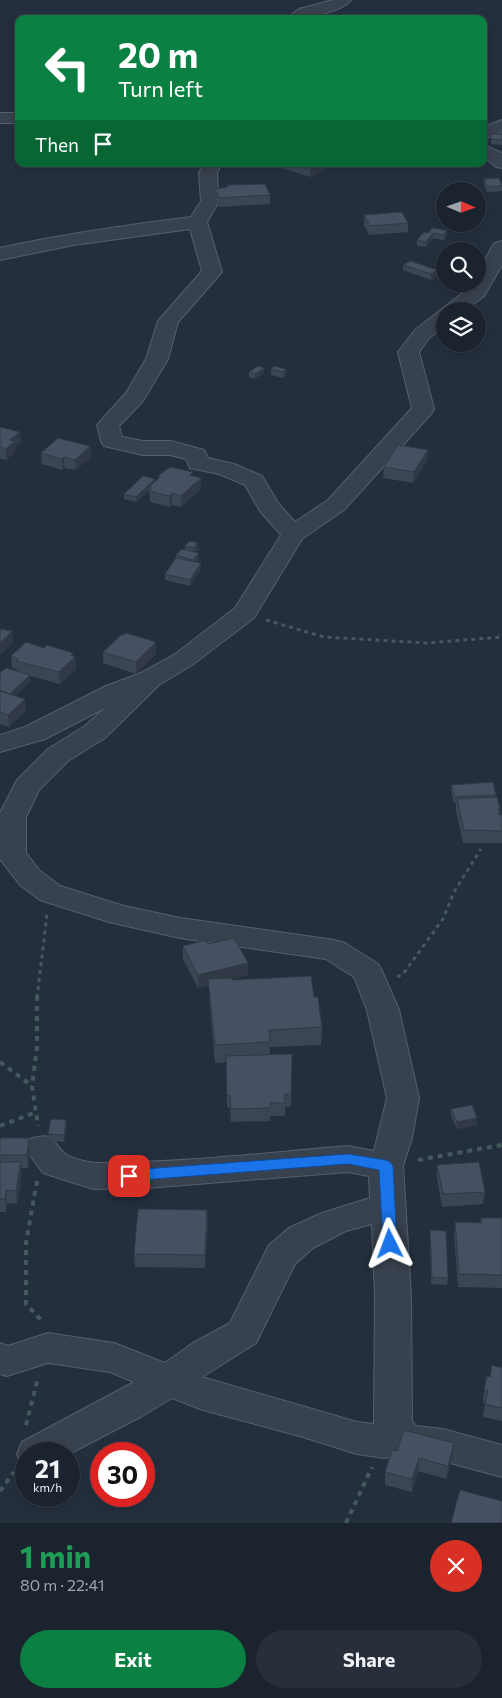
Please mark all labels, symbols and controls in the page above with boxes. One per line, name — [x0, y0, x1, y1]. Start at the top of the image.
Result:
text: 20 m — [118, 32, 198, 75]
icon: left — [35, 35, 100, 100]
text: Turn left — [118, 75, 203, 102]
icon: arrive — [89, 130, 117, 158]
text: Then — [35, 133, 79, 156]
north arrow — [436, 182, 486, 232]
map controls — [436, 182, 486, 352]
button: search — [436, 242, 486, 292]
button: layers — [436, 302, 486, 352]
pin — [108, 1155, 150, 1197]
icon: arrive — [115, 1162, 143, 1190]
position arrow — [363, 1217, 415, 1269]
speed limit sign: 30 — [90, 1442, 155, 1507]
text: 21 — [35, 1453, 60, 1483]
text: km/h — [33, 1480, 62, 1494]
text: 1 min — [20, 1537, 91, 1574]
button: close — [430, 1540, 482, 1592]
text: 80 m · 22:41 — [20, 1575, 105, 1594]
button: Exit — [20, 1630, 246, 1688]
button: Share — [256, 1630, 482, 1688]

